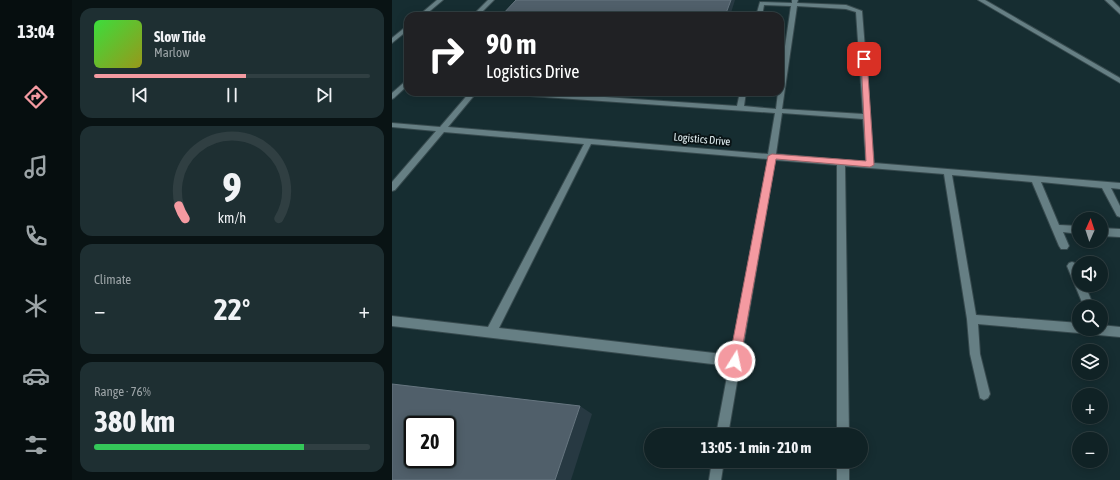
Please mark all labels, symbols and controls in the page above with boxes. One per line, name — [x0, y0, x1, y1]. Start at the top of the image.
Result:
text: 13:04 — [17, 21, 55, 42]
text: Slow Tide — [154, 28, 206, 45]
icon: right — [420, 28, 472, 80]
text: 90 m — [486, 28, 536, 60]
pin — [847, 42, 881, 76]
text: Marlow — [154, 45, 190, 60]
icon: arrive — [853, 48, 875, 70]
text: Logistics Drive — [486, 61, 579, 82]
icon: directions — [22, 83, 50, 111]
icon: previous — [129, 84, 151, 106]
icon: pause — [221, 84, 243, 106]
icon: next — [313, 84, 335, 106]
street label: Logistics Drive — [673, 131, 731, 147]
icon: music — [22, 153, 50, 181]
text: 9 — [222, 163, 242, 211]
text: km/h — [218, 210, 246, 226]
north arrow — [1072, 212, 1108, 248]
map controls — [1072, 212, 1108, 468]
icon: phone — [22, 222, 50, 250]
button: sound — [1072, 256, 1108, 292]
text: Climate — [94, 272, 131, 287]
icon: climate — [22, 292, 50, 320]
text: 22° — [214, 292, 250, 326]
text: − — [94, 297, 105, 323]
text: + — [359, 297, 370, 323]
button: search — [1072, 300, 1108, 336]
position arrow — [714, 340, 756, 382]
button: layers — [1072, 344, 1108, 380]
icon: car — [22, 362, 50, 390]
text: Range · 76% — [94, 384, 151, 399]
button: + — [1072, 388, 1108, 424]
text: 380 km — [94, 404, 175, 438]
speed limit sign: 20 — [404, 416, 456, 468]
icon: filters — [22, 431, 50, 459]
button: − — [1072, 432, 1108, 468]
text: 13:05 · 1 min · 210 m — [701, 439, 811, 456]

